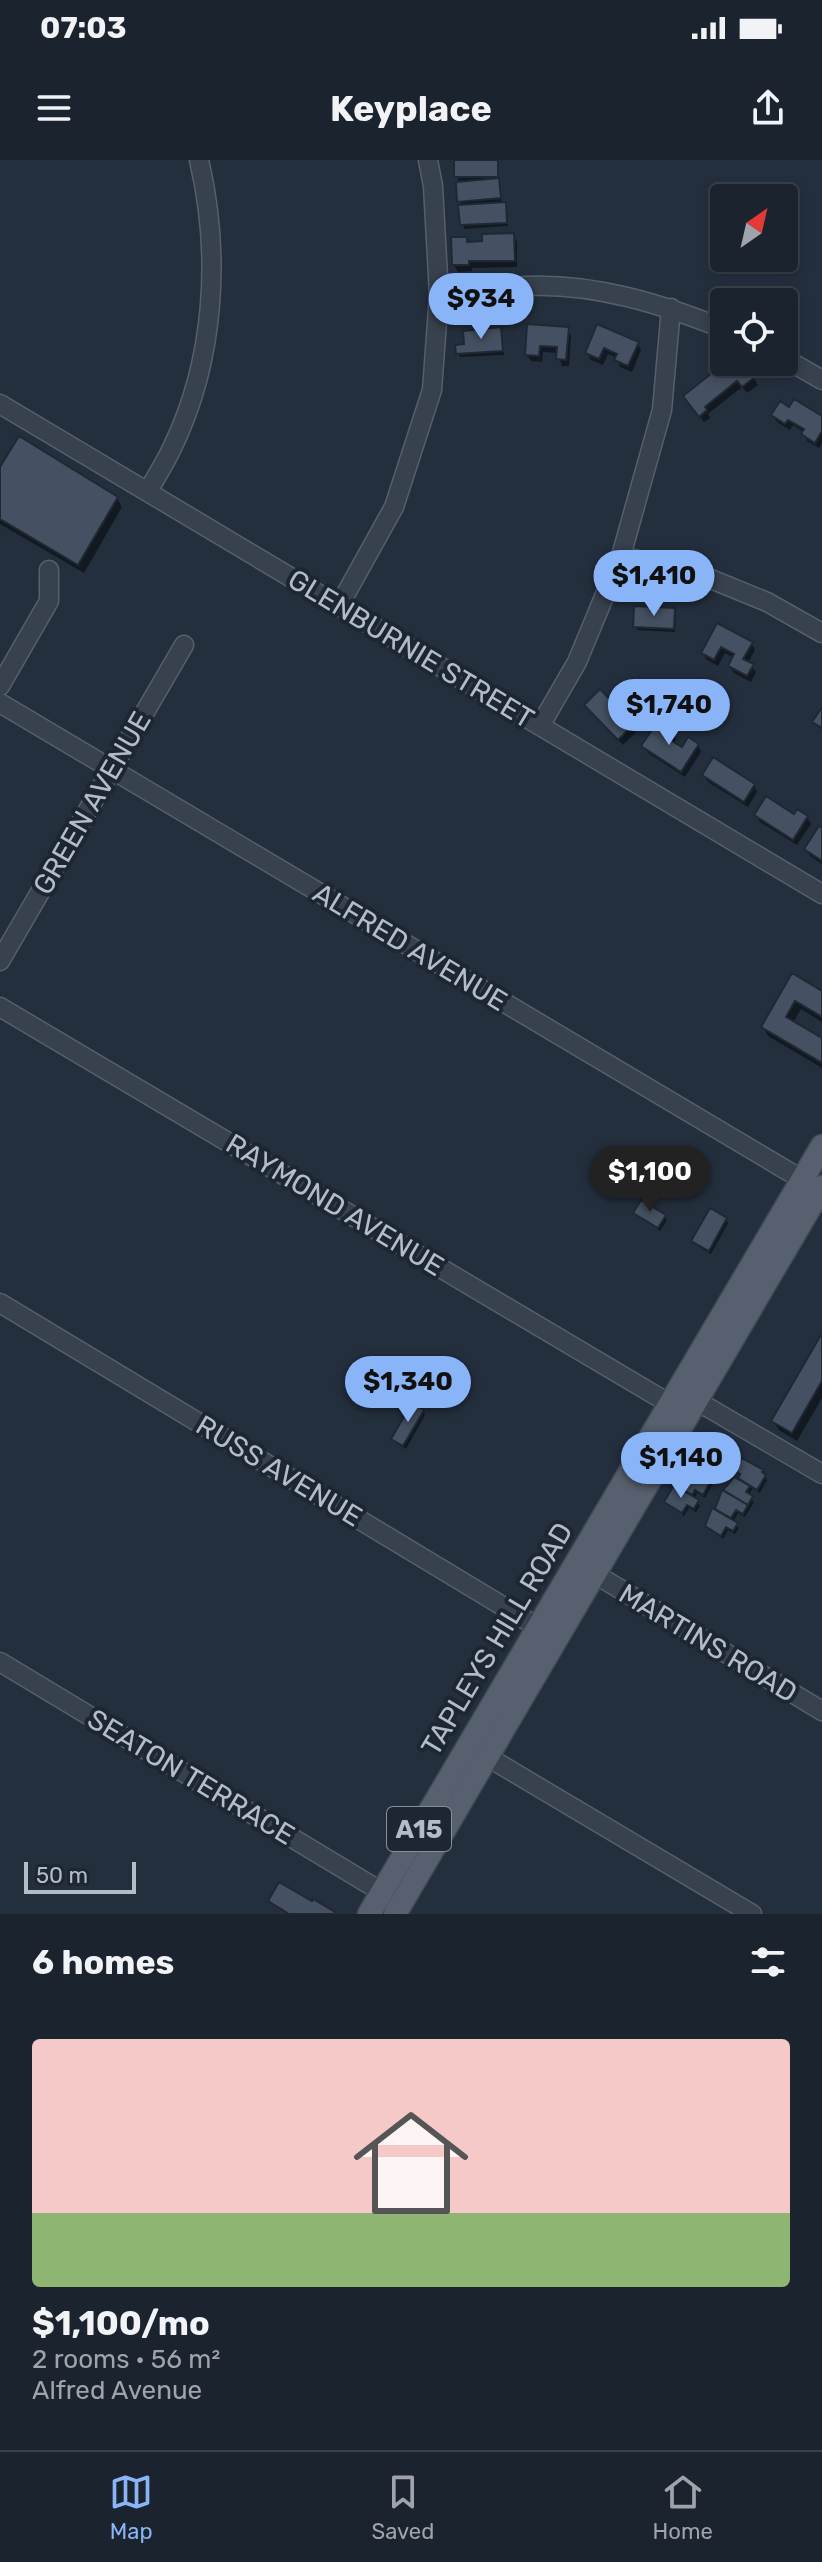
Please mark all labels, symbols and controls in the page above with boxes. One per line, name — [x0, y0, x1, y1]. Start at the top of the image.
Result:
text: 07:03 — [40, 10, 127, 46]
icon: menu — [32, 86, 76, 130]
icon: share — [746, 86, 790, 130]
text: Keyplace — [330, 87, 492, 130]
north arrow — [710, 184, 798, 272]
map controls — [710, 184, 798, 376]
pin: $934 — [434, 273, 528, 341]
text: $934 — [447, 283, 515, 314]
button: locate — [710, 288, 798, 376]
pin: $1,410 — [589, 550, 719, 618]
text: $1,410 — [611, 560, 697, 591]
street label: GLENBURNIE STREET — [282, 563, 540, 735]
pin: $1,740 — [604, 679, 734, 747]
text: $1,740 — [626, 689, 712, 720]
street label: GREEN AVENUE — [26, 706, 158, 900]
street label: ALFRED AVENUE — [307, 876, 513, 1018]
street label: RAYMOND AVENUE — [220, 1127, 450, 1283]
pin: $1,100 — [585, 1146, 715, 1214]
text: $1,100 — [608, 1156, 692, 1187]
pin: $1,340 — [343, 1356, 473, 1424]
text: $1,340 — [363, 1366, 453, 1397]
street label: RUSS AVENUE — [190, 1409, 368, 1533]
pin: $1,140 — [616, 1432, 746, 1500]
text: $1,140 — [639, 1442, 723, 1473]
street label: TAPLEYS HILL ROAD — [414, 1517, 580, 1761]
street label: MARTINS ROAD — [613, 1577, 803, 1709]
street label: SEATON TERRACE — [82, 1702, 300, 1852]
road number: A15 — [387, 1807, 451, 1851]
scale bar — [24, 1858, 136, 1894]
text: 50 m — [36, 1862, 88, 1889]
icon: filters — [746, 1940, 790, 1984]
text: 6 homes — [32, 1942, 174, 1983]
icon: home — [339, 2091, 483, 2235]
text: $1,100/mo — [32, 2303, 210, 2344]
text: 2 rooms · 56 m² — [32, 2344, 220, 2375]
text: Alfred Avenue — [32, 2375, 202, 2406]
tab: Map — [109, 2470, 153, 2545]
tab: Saved — [371, 2470, 434, 2545]
tab: Home — [653, 2470, 713, 2545]

